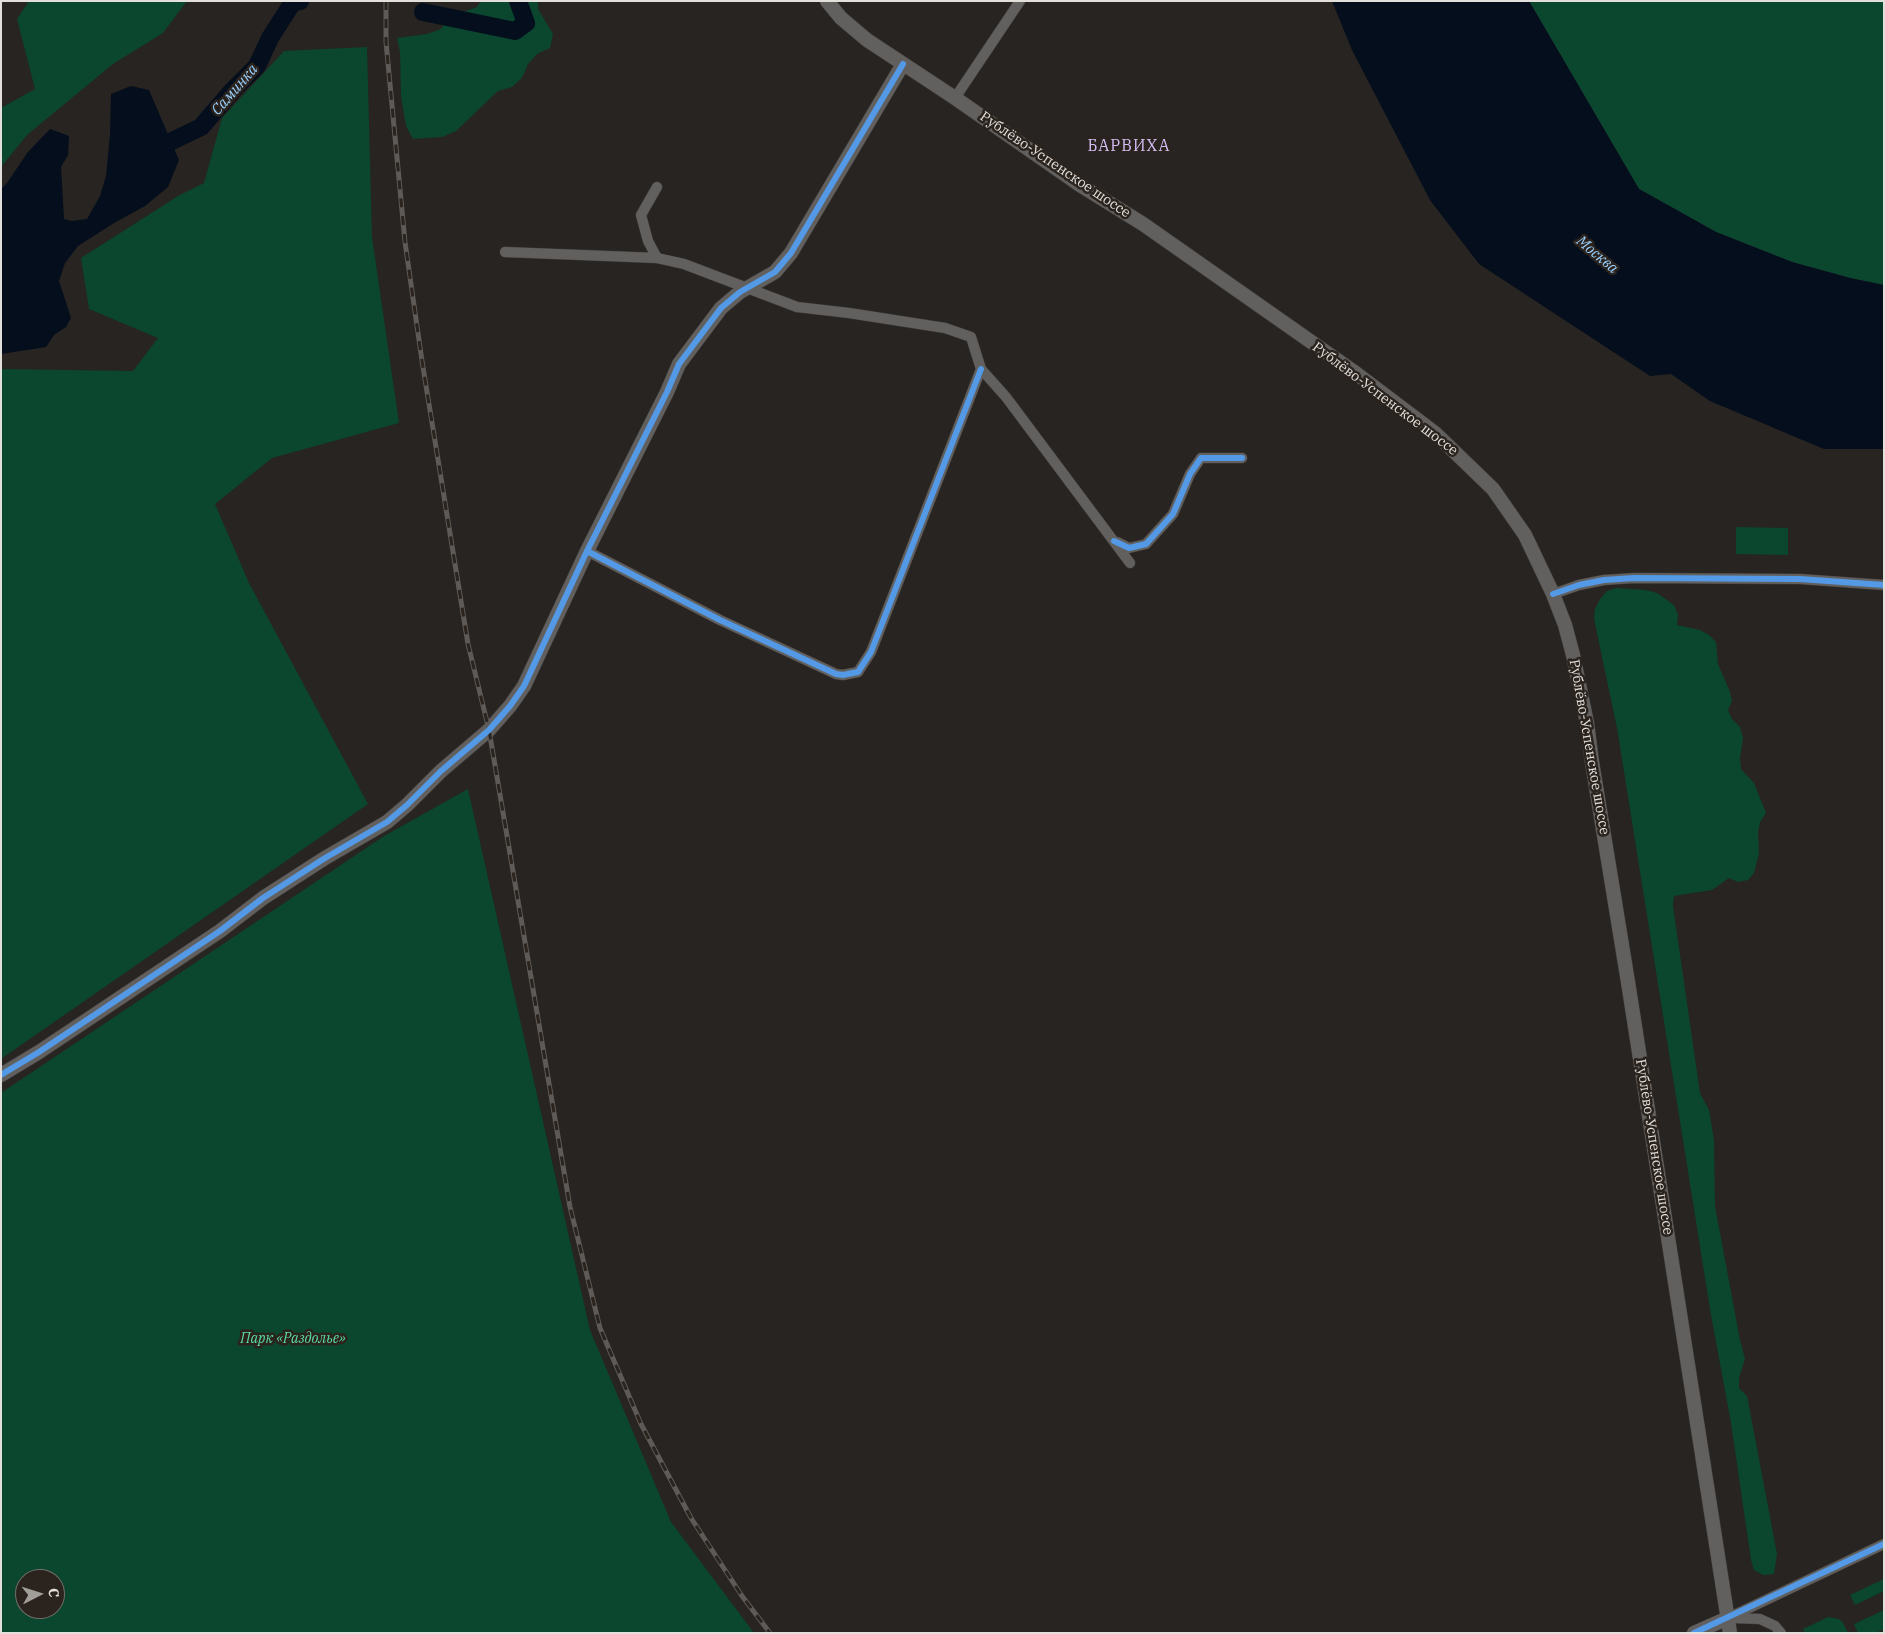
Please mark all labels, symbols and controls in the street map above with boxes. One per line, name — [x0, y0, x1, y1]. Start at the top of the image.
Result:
water label: Саминка — [208, 61, 262, 119]
street label: Рублёво-Успенское шоссе — [977, 108, 1133, 222]
district label: БАРВИХА — [1087, 136, 1171, 156]
water label: Москва — [1572, 232, 1622, 278]
street label: Рублёво-Успенское шоссе — [1309, 339, 1461, 459]
street label: Рублёво-Успенское шоссе — [1565, 658, 1613, 836]
street label: Рублёво-Успенское шоссе — [1632, 1058, 1676, 1236]
park label: Парк «Раздолье» — [240, 1331, 346, 1347]
north arrow — [15, 1569, 65, 1619]
text: С — [45, 1587, 63, 1598]

